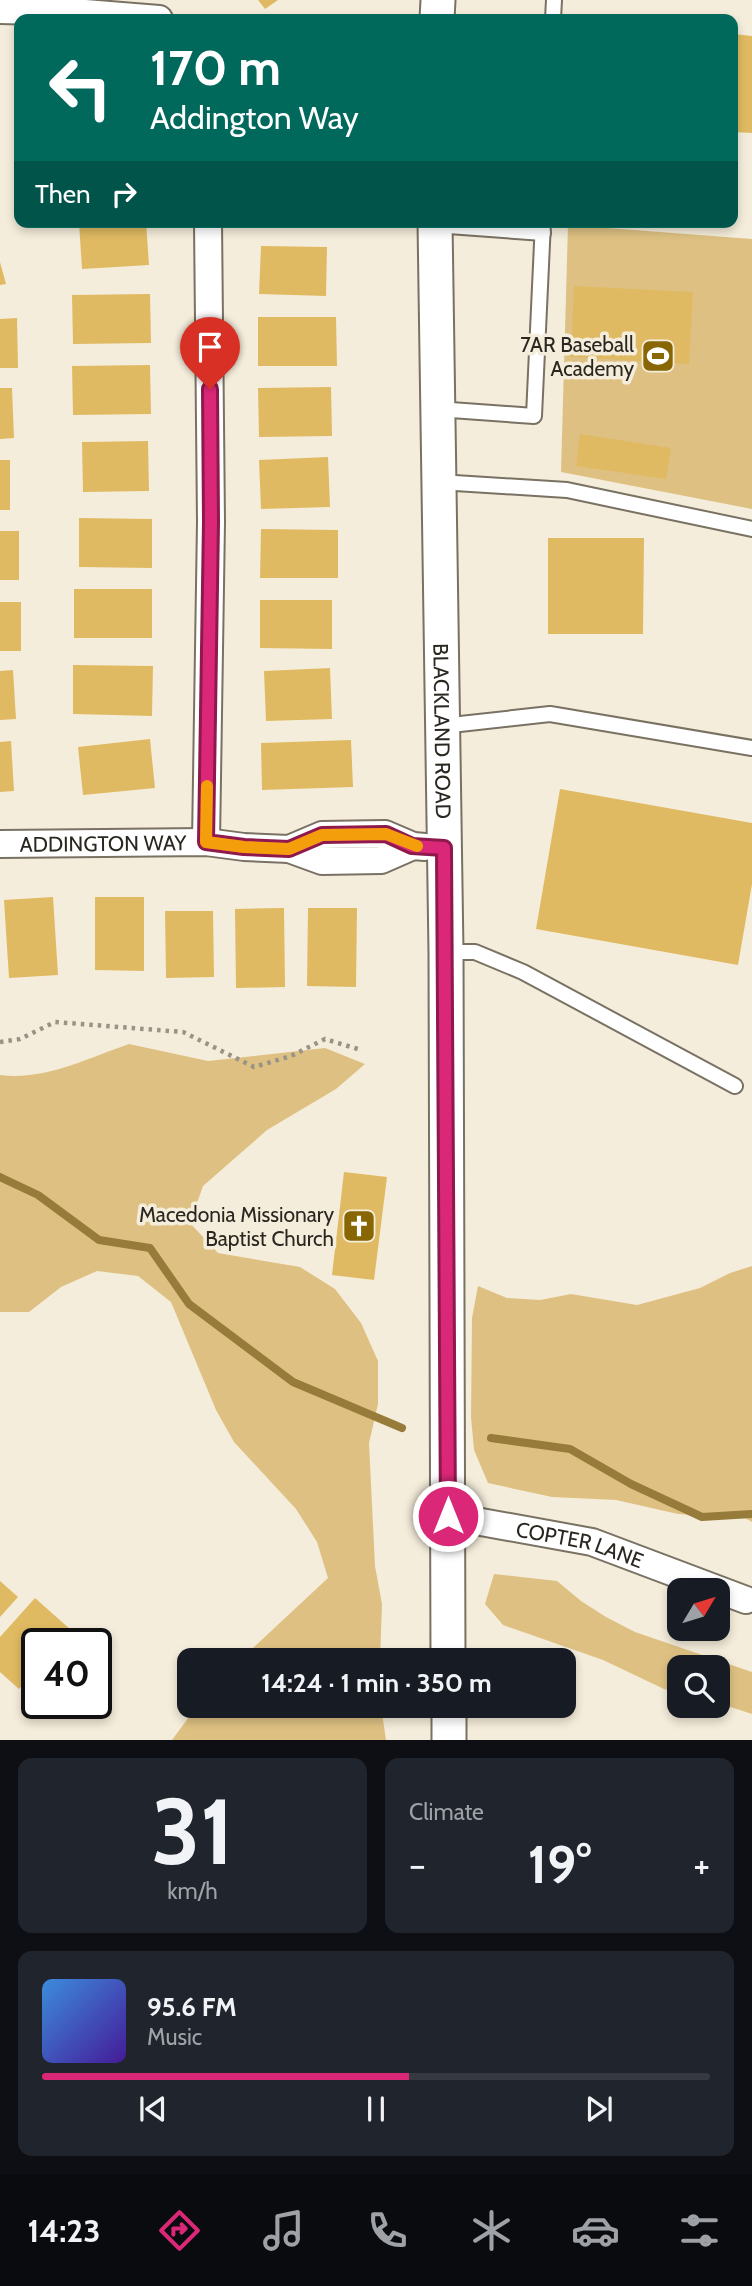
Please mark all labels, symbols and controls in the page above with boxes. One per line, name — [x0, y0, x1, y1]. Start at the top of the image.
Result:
text: 170 m — [150, 38, 281, 97]
icon: left — [35, 42, 126, 133]
text: Addington Way — [150, 98, 359, 137]
icon: right — [105, 175, 143, 213]
text: Then — [35, 178, 91, 210]
pin — [180, 317, 240, 389]
icon: arrive — [191, 328, 229, 366]
place label: 7AR Baseball Academy — [520, 332, 634, 381]
sports icon: 7AR Baseball Academy — [639, 337, 677, 375]
street label: BLACKLAND ROAD — [429, 643, 456, 819]
street label: ADDINGTON WAY — [20, 830, 188, 856]
place label: Macedonia Missionary Baptist Church — [139, 1202, 334, 1251]
church icon: Macedonia Missionary Baptist Church — [340, 1207, 378, 1245]
position arrow — [411, 1479, 485, 1553]
street label: COPTER LANE — [514, 1516, 647, 1573]
north arrow — [667, 1578, 730, 1642]
map controls — [667, 1578, 730, 1718]
speed limit sign: 40 — [21, 1628, 112, 1719]
button: search — [667, 1655, 730, 1718]
text: 14:24 · 1 min · 350 m — [261, 1667, 492, 1699]
text: 31 — [151, 1776, 234, 1887]
text: Climate — [409, 1798, 484, 1826]
text: 19° — [528, 1833, 591, 1896]
text: − — [409, 1841, 426, 1888]
text: + — [693, 1841, 710, 1888]
text: km/h — [167, 1877, 218, 1905]
text: 95.6 FM — [147, 1991, 237, 2023]
text: Music — [147, 2023, 202, 2051]
icon: previous — [134, 2090, 172, 2128]
icon: pause — [357, 2090, 395, 2128]
icon: next — [580, 2090, 618, 2128]
icon: directions — [155, 2206, 204, 2255]
icon: music — [259, 2206, 308, 2255]
icon: phone — [363, 2206, 412, 2255]
icon: climate — [467, 2206, 516, 2255]
icon: car — [571, 2206, 620, 2255]
icon: filters — [675, 2206, 724, 2255]
text: 14:23 — [28, 2211, 100, 2250]

